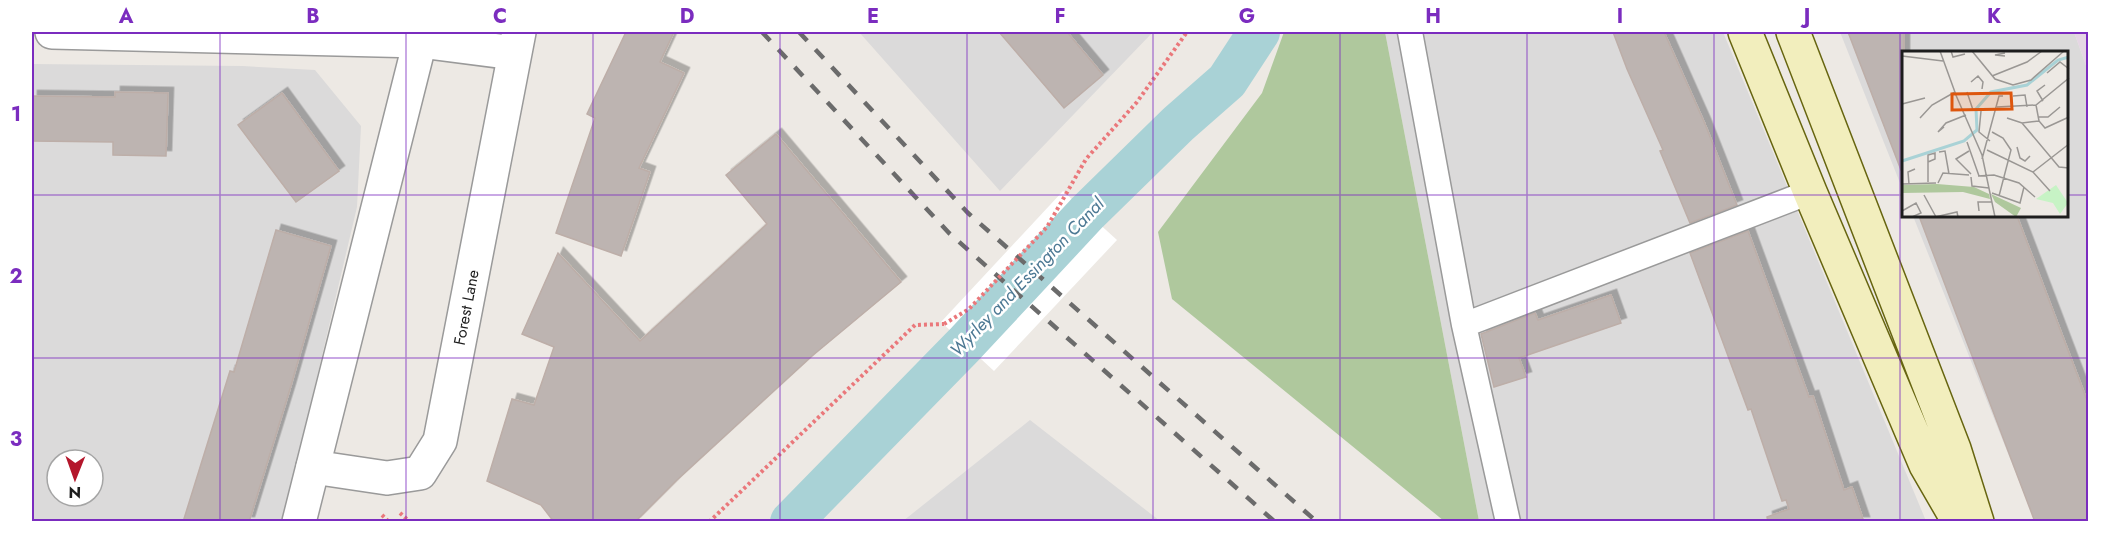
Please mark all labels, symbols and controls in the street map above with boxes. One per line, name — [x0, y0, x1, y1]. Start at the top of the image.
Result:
text: A — [118, 2, 134, 31]
text: B — [306, 2, 320, 31]
text: C — [493, 2, 507, 31]
text: D — [680, 2, 694, 31]
text: E — [867, 2, 879, 31]
text: F — [1054, 2, 1066, 31]
text: G — [1239, 2, 1255, 31]
text: H — [1425, 2, 1441, 31]
text: I — [1617, 2, 1623, 31]
text: J — [1800, 2, 1810, 31]
text: K — [1987, 2, 2001, 31]
inset map — [1902, 51, 2069, 218]
text: 1 — [11, 100, 21, 129]
water label: Wyrley and Essington Canal — [944, 191, 1111, 362]
text: 2 — [9, 262, 23, 291]
street label: Forest Lane — [448, 268, 485, 347]
text: 3 — [10, 425, 22, 454]
north arrow — [45, 448, 105, 508]
text: N — [68, 481, 81, 504]

